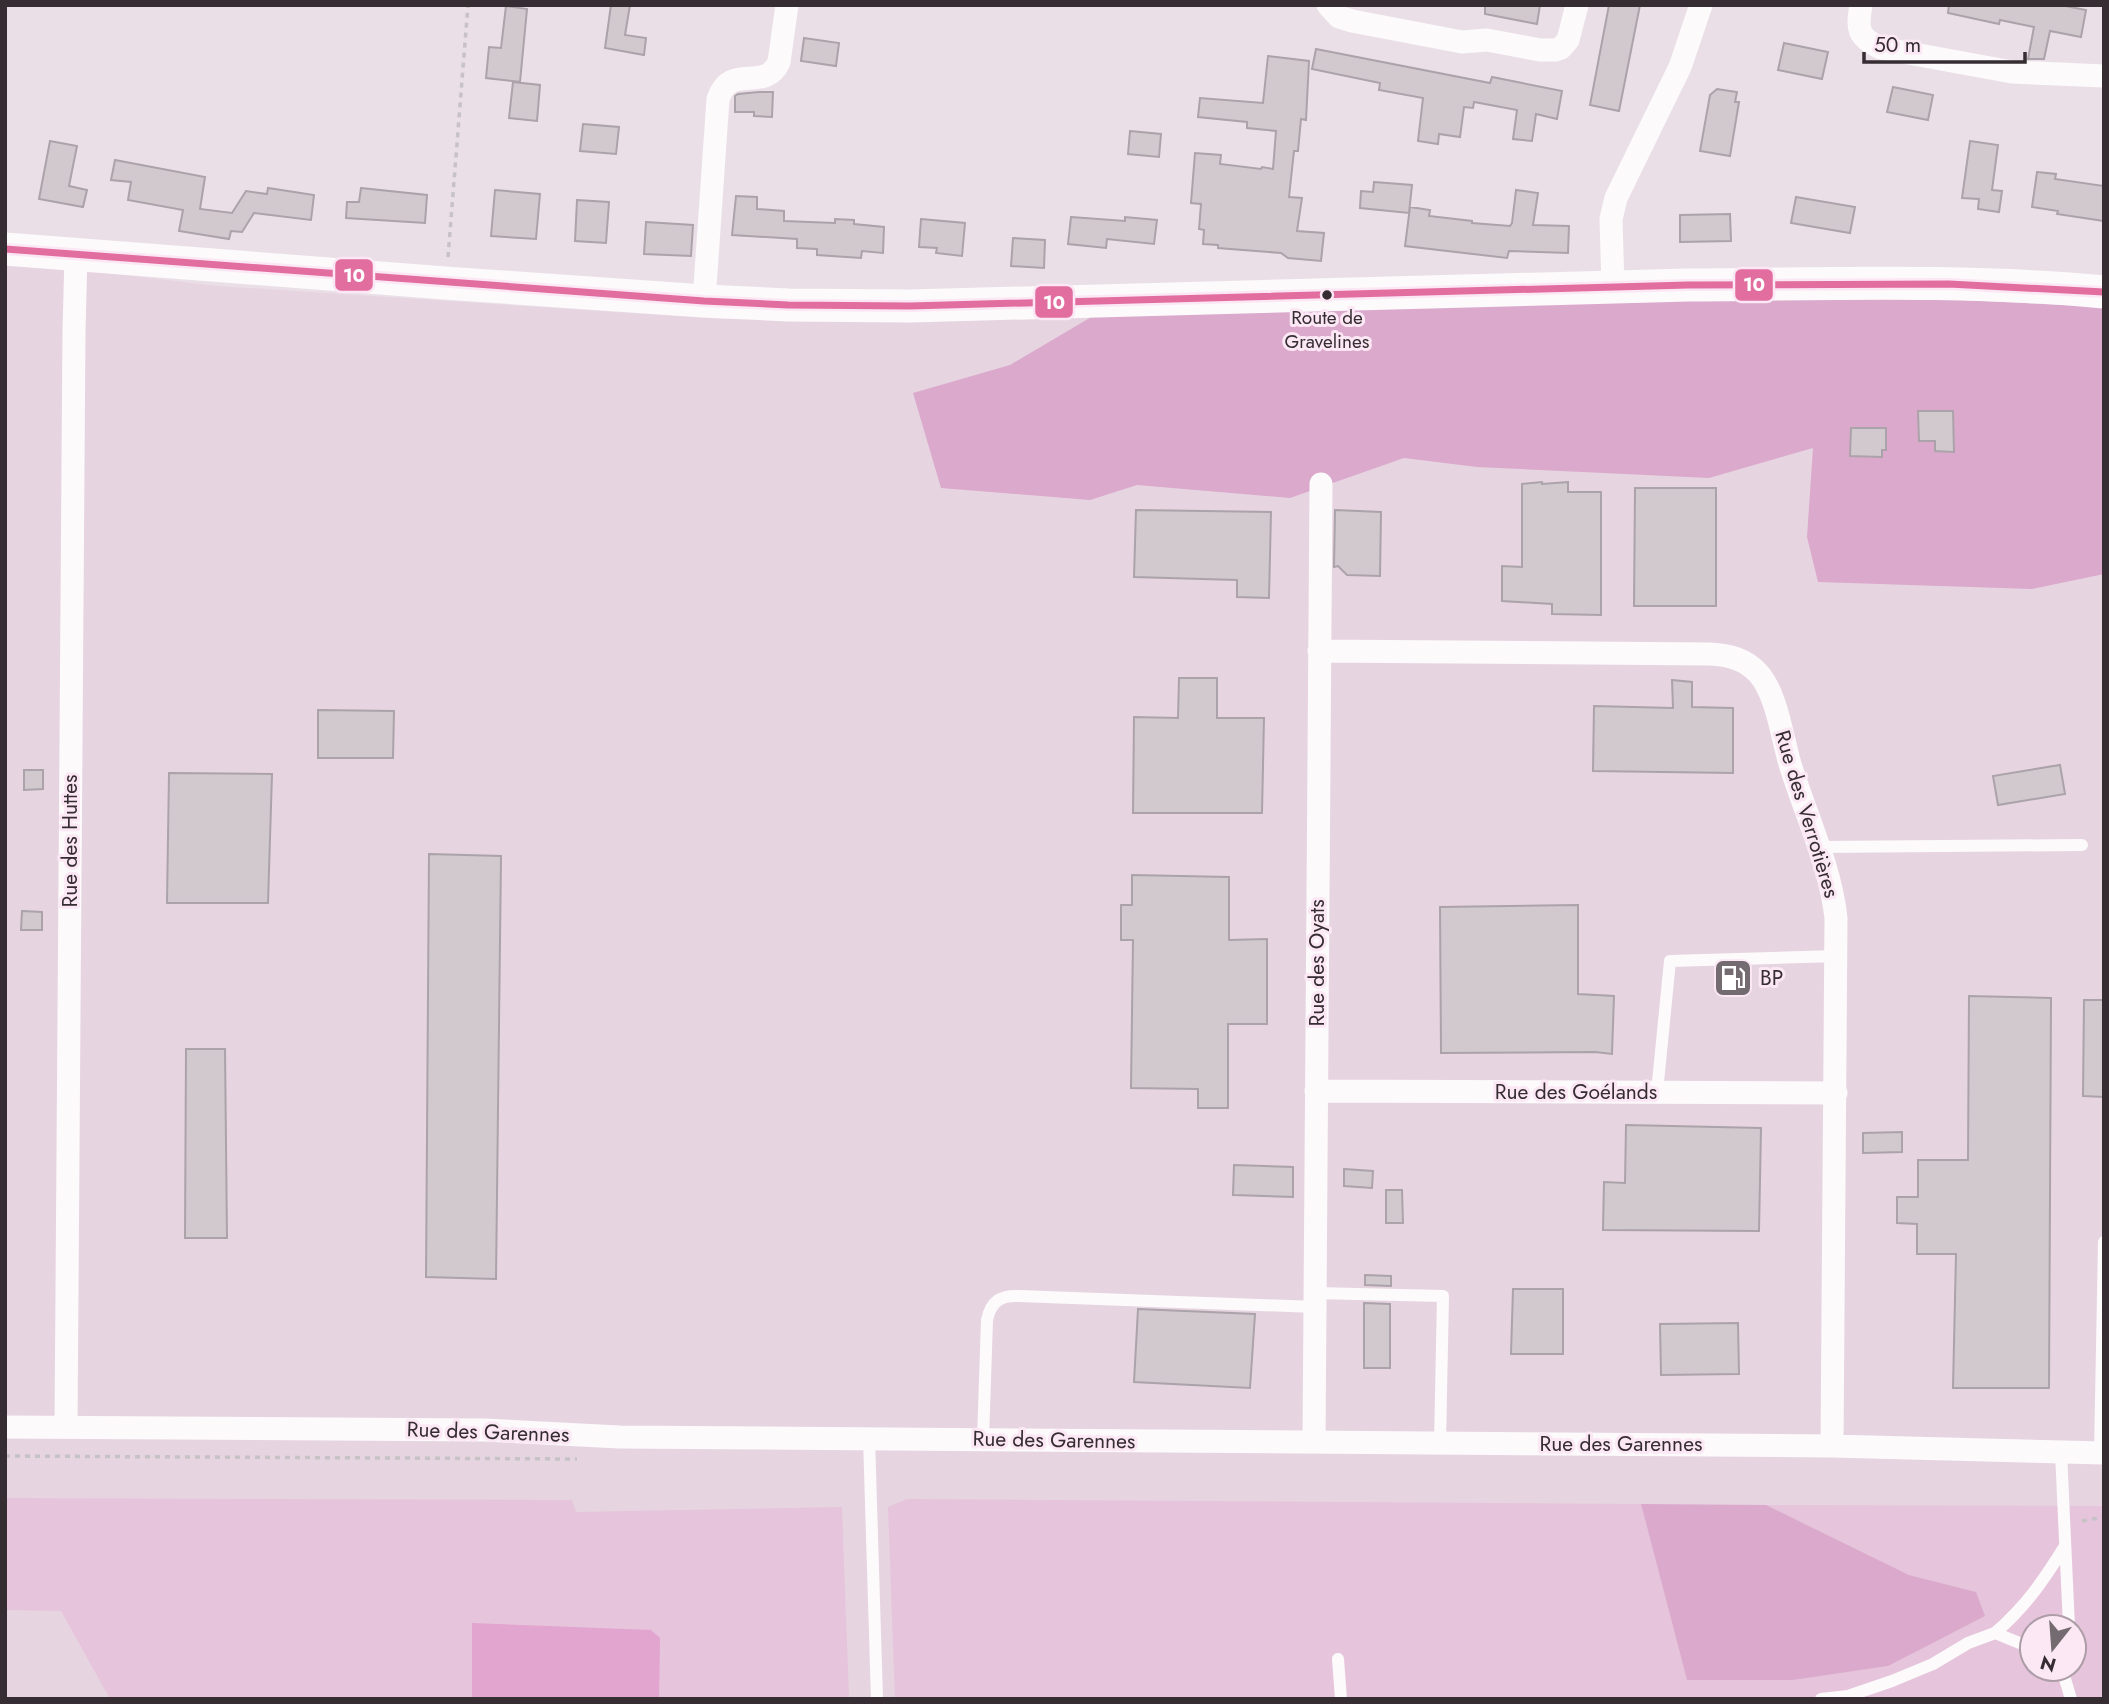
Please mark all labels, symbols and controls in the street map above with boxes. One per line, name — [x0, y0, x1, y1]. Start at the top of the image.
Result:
scale bar — [1864, 21, 2025, 65]
text: 50 m — [1874, 30, 1921, 60]
line badge: 10 — [334, 258, 374, 292]
text: 10 — [343, 262, 365, 289]
line badge: 10 — [1734, 268, 1774, 302]
text: 10 — [1743, 271, 1765, 298]
line badge: 10 — [1034, 285, 1074, 319]
marker: Route de Gravelines — [1320, 288, 1334, 302]
text: 10 — [1043, 289, 1065, 316]
place label: Route de Gravelines — [1285, 304, 1370, 355]
street label: Rue des Verrotières — [1767, 727, 1847, 901]
street label: Rue des Huttes — [55, 775, 85, 907]
street label: Rue des Oyats — [1302, 899, 1332, 1027]
fuel station icon: BP — [1712, 957, 1754, 999]
place label: BP — [1760, 963, 1783, 993]
street label: Rue des Goélands — [1495, 1077, 1657, 1107]
street label: Rue des Garennes — [406, 1414, 570, 1450]
street label: Rue des Garennes — [972, 1424, 1136, 1456]
street label: Rue des Garennes — [1540, 1429, 1702, 1459]
north arrow — [2018, 1613, 2088, 1683]
text: N — [2037, 1649, 2059, 1679]

